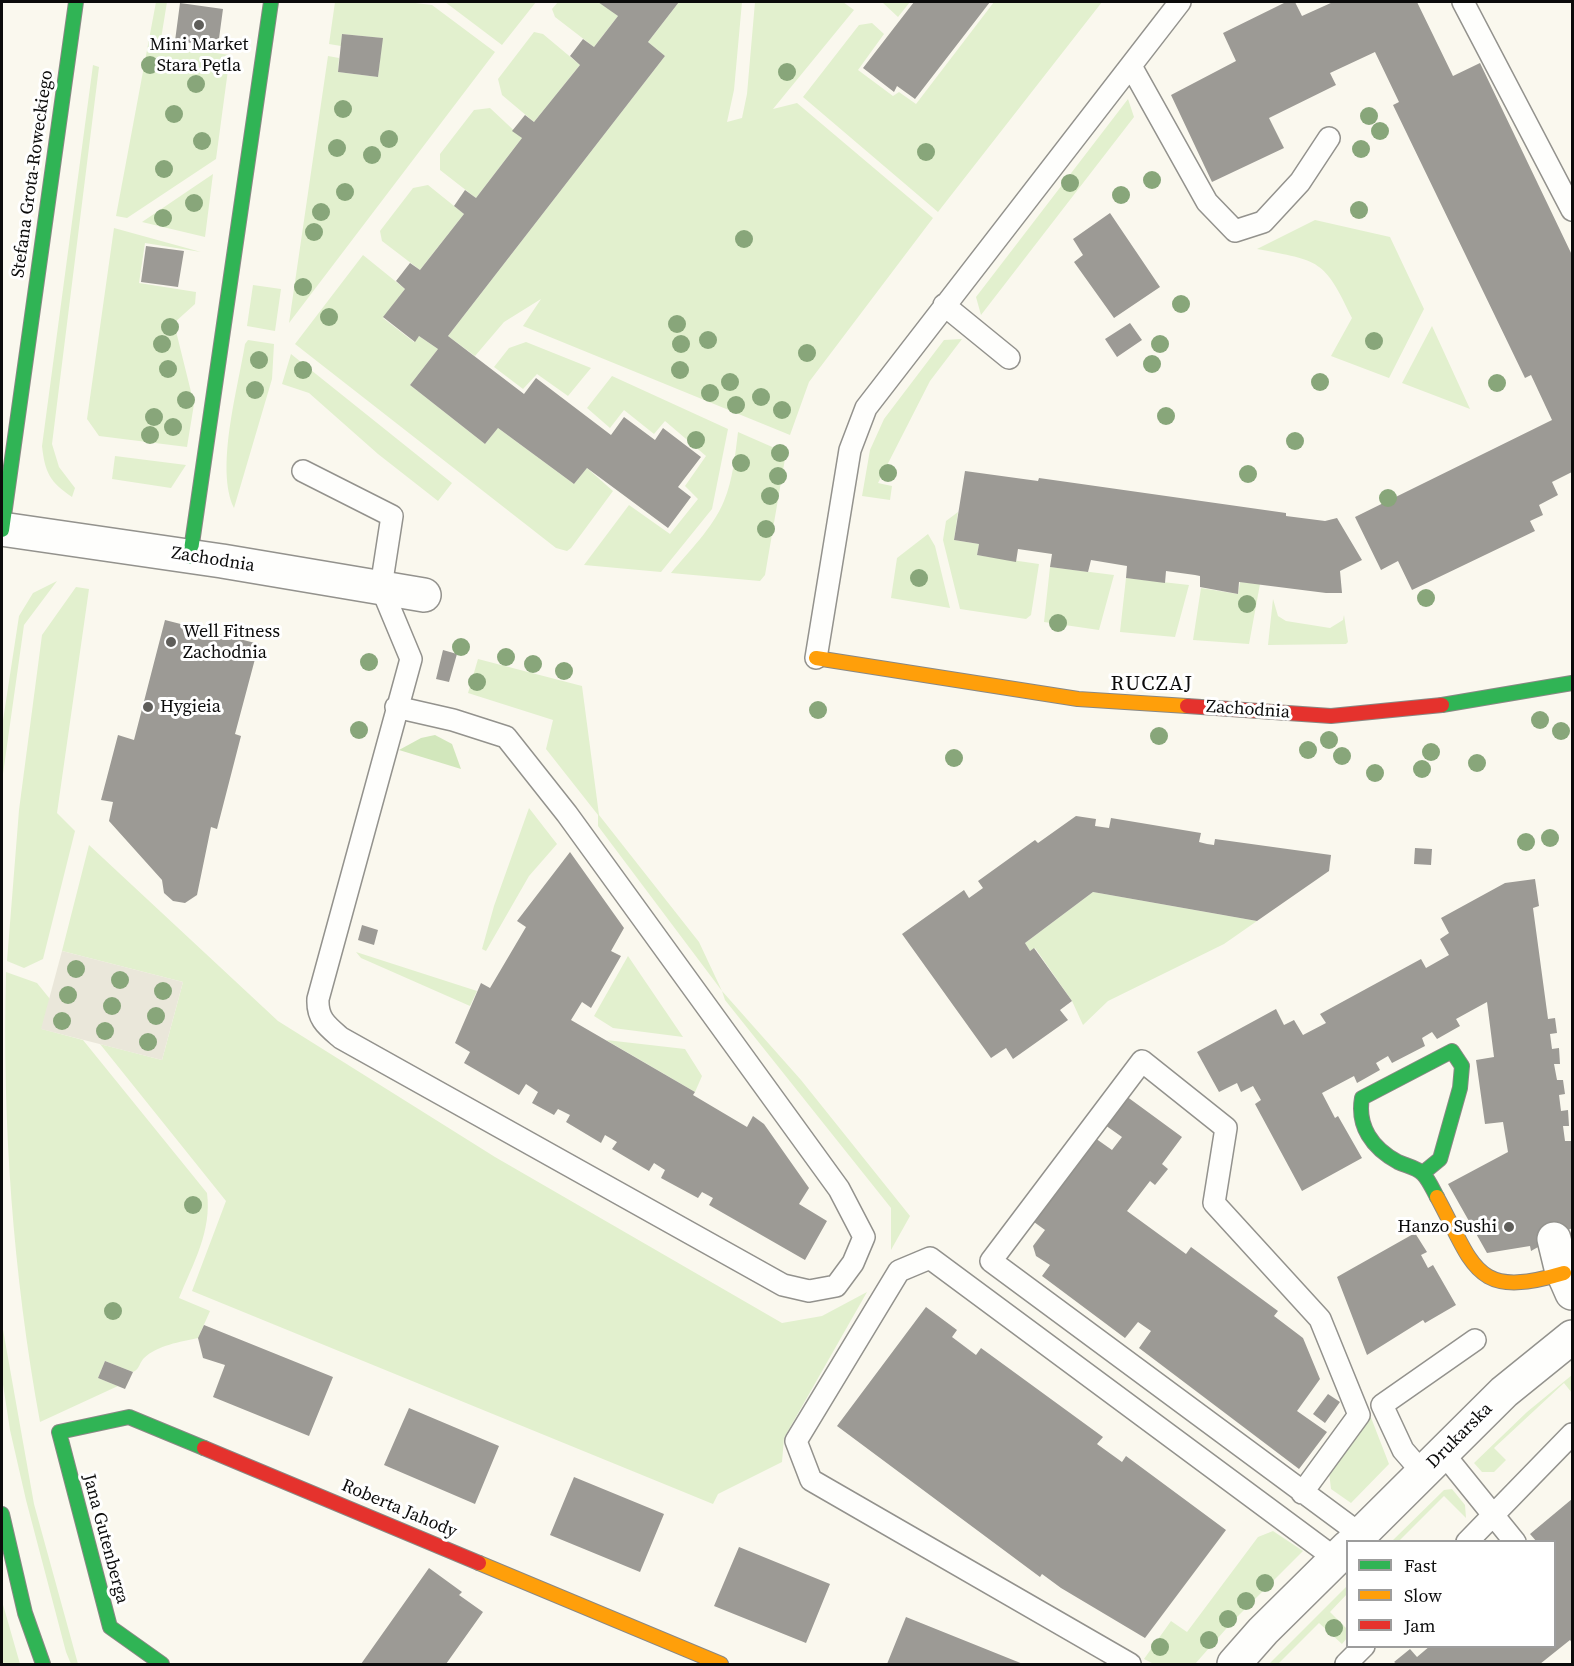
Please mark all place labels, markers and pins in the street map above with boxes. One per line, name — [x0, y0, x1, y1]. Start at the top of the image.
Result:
marker: Mini Market Stara Pętla — [192, 18, 206, 32]
place label: Mini Market Stara Pętla — [150, 34, 248, 76]
place label: Well Fitness Zachodnia — [183, 621, 280, 664]
marker: Well Fitness Zachodnia — [164, 635, 178, 649]
place label: Hygieia — [160, 696, 221, 718]
marker: Hygieia — [141, 700, 155, 714]
place label: Hanzo Sushi — [1398, 1216, 1497, 1238]
marker: Hanzo Sushi — [1502, 1220, 1516, 1234]

